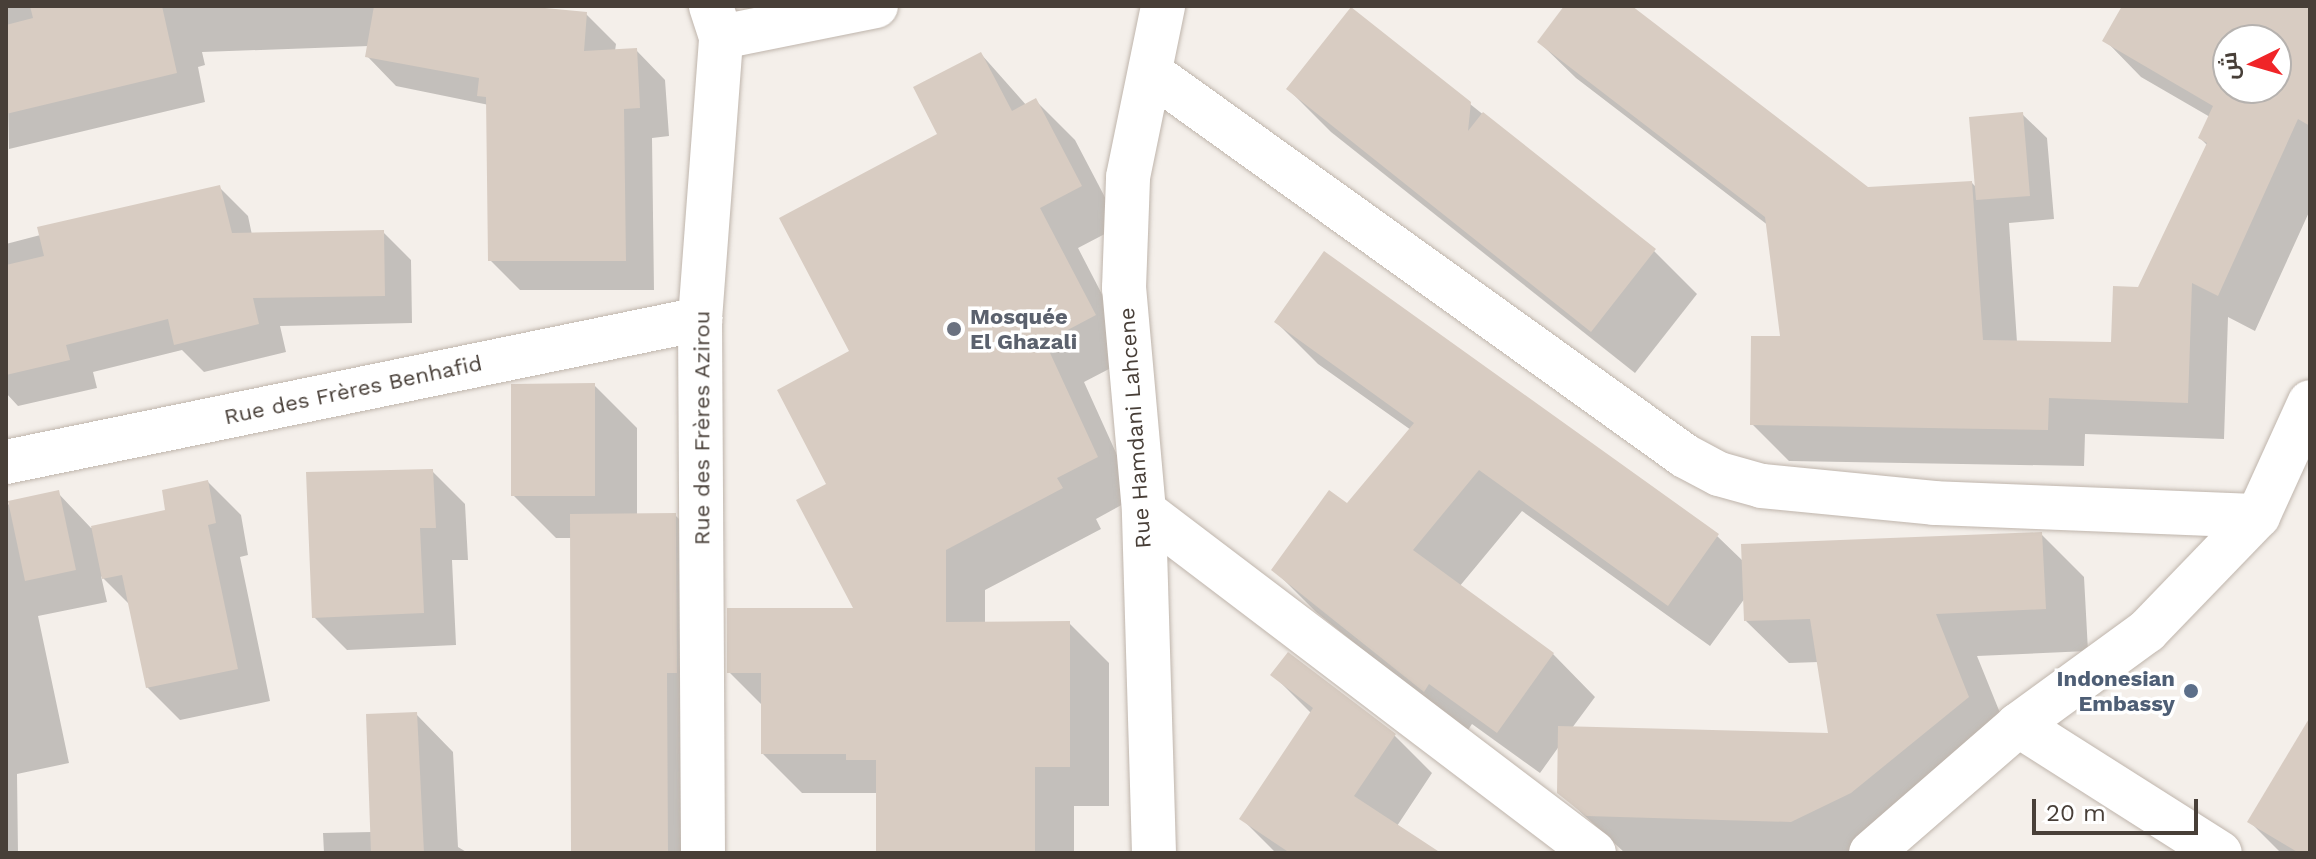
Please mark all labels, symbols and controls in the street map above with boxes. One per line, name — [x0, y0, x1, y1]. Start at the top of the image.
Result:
north arrow — [2212, 24, 2292, 104]
text: ش — [2216, 51, 2243, 81]
place label: Mosquée El Ghazali — [970, 303, 1077, 354]
street label: Rue Hamdani Lahcene — [1113, 307, 1157, 549]
street label: Rue des Frères Azirou — [689, 310, 715, 546]
marker: Mosquée El Ghazali — [945, 320, 963, 338]
street label: Rue des Frères Benhafid — [222, 350, 484, 430]
place label: Indonesian Embassy — [2057, 665, 2175, 716]
marker: Indonesian Embassy — [2182, 682, 2200, 700]
scale bar — [2036, 783, 2202, 833]
text: 20 m — [2046, 799, 2106, 827]

